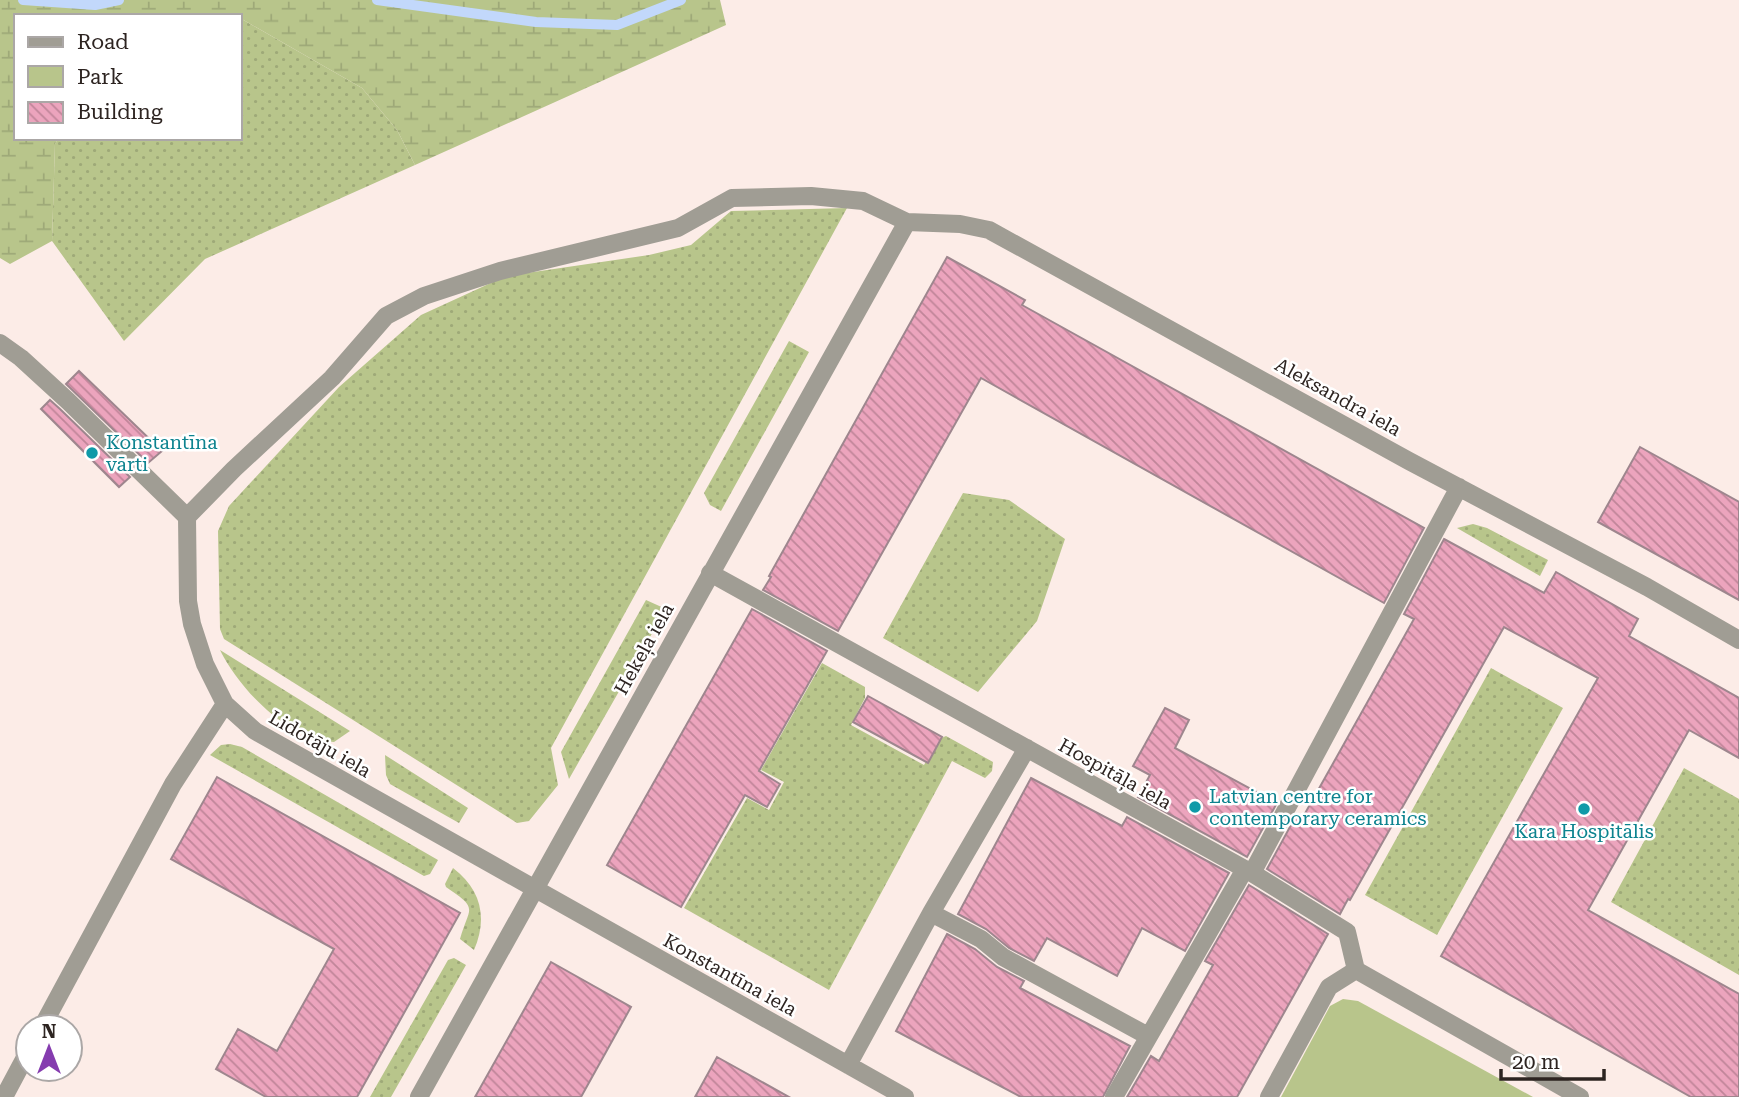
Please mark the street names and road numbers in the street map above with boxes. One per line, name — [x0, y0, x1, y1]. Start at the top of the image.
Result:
street label: Aleksandra iela — [1271, 353, 1406, 441]
street label: Hekeļa iela — [609, 599, 681, 700]
street label: Lidotāju iela — [265, 706, 376, 783]
street label: Hospitāļa iela — [1054, 734, 1176, 817]
street label: Konstantīna iela — [659, 929, 801, 1021]

